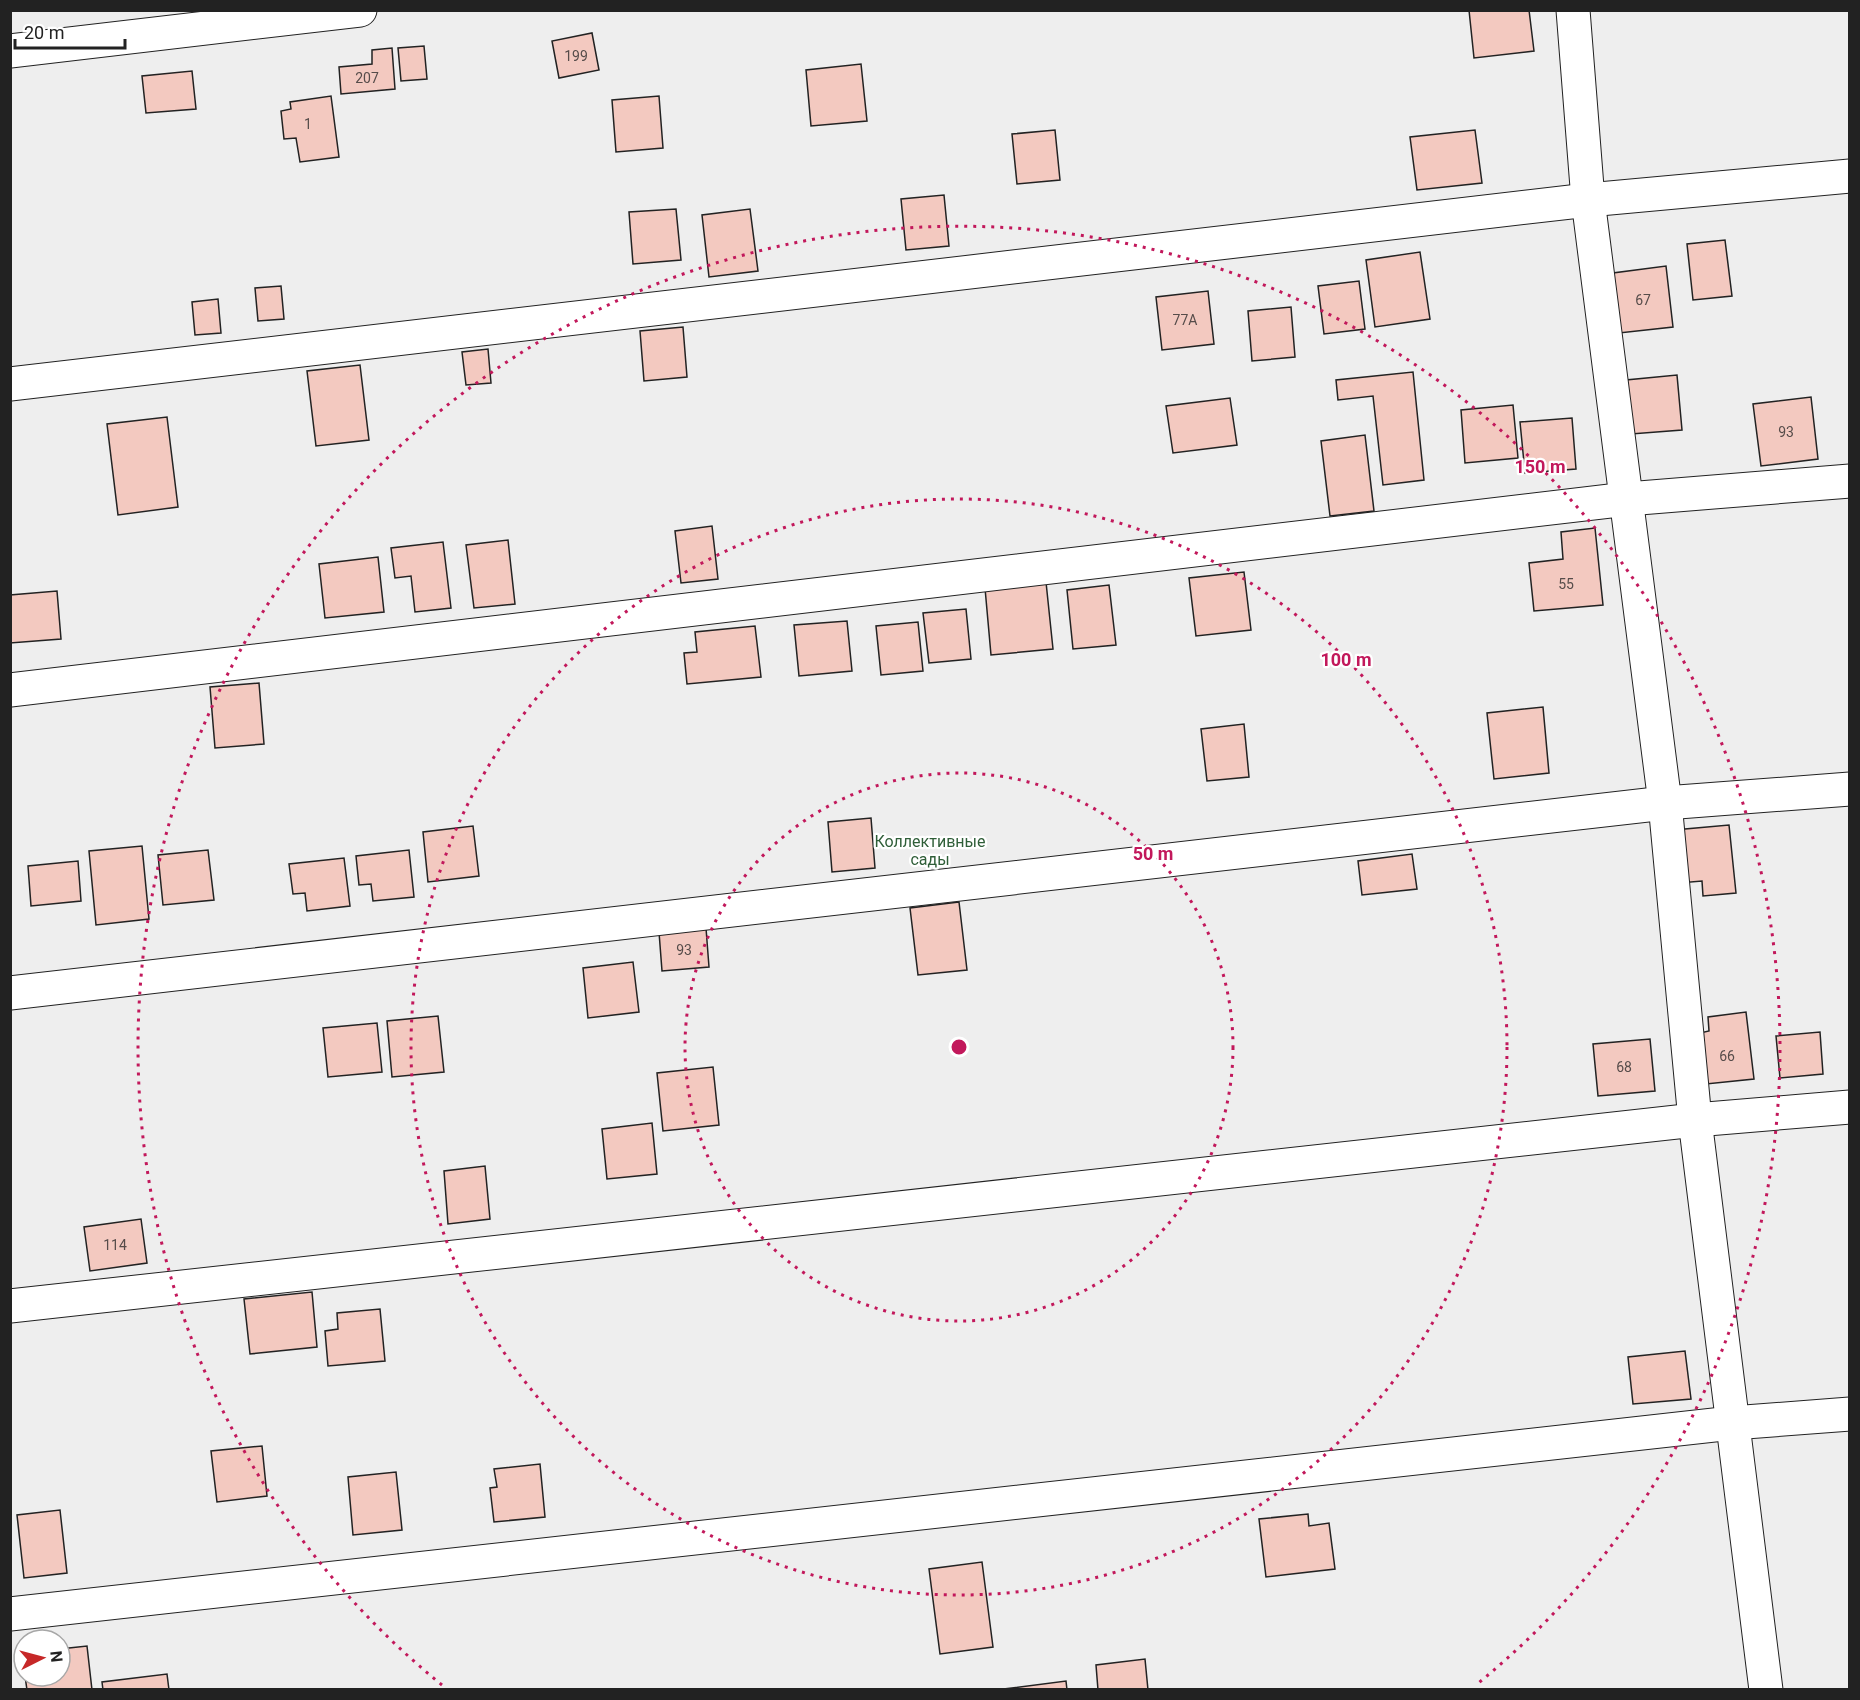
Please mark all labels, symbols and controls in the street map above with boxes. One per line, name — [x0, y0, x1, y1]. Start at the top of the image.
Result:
scale bar — [15, 12, 124, 50]
text: 20 m — [24, 22, 64, 43]
house number: 199 — [564, 48, 588, 64]
house number: 207 — [355, 70, 379, 86]
house number: 1 — [304, 116, 312, 132]
house number: 67 — [1635, 292, 1651, 308]
house number: 77А — [1173, 312, 1197, 328]
house number: 93 — [1778, 424, 1794, 440]
text: 150 m — [1514, 456, 1566, 477]
house number: 55 — [1558, 576, 1574, 592]
text: 100 m — [1320, 649, 1372, 670]
park label: Коллективные сады — [875, 832, 985, 869]
text: 50 m — [1133, 843, 1173, 864]
house number: 93 — [676, 942, 692, 958]
centre of rings — [949, 1037, 969, 1057]
house number: 66 — [1719, 1048, 1735, 1064]
house number: 68 — [1616, 1059, 1632, 1075]
house number: 114 — [103, 1237, 127, 1253]
north arrow — [12, 1628, 72, 1688]
text: N — [46, 1650, 66, 1663]

